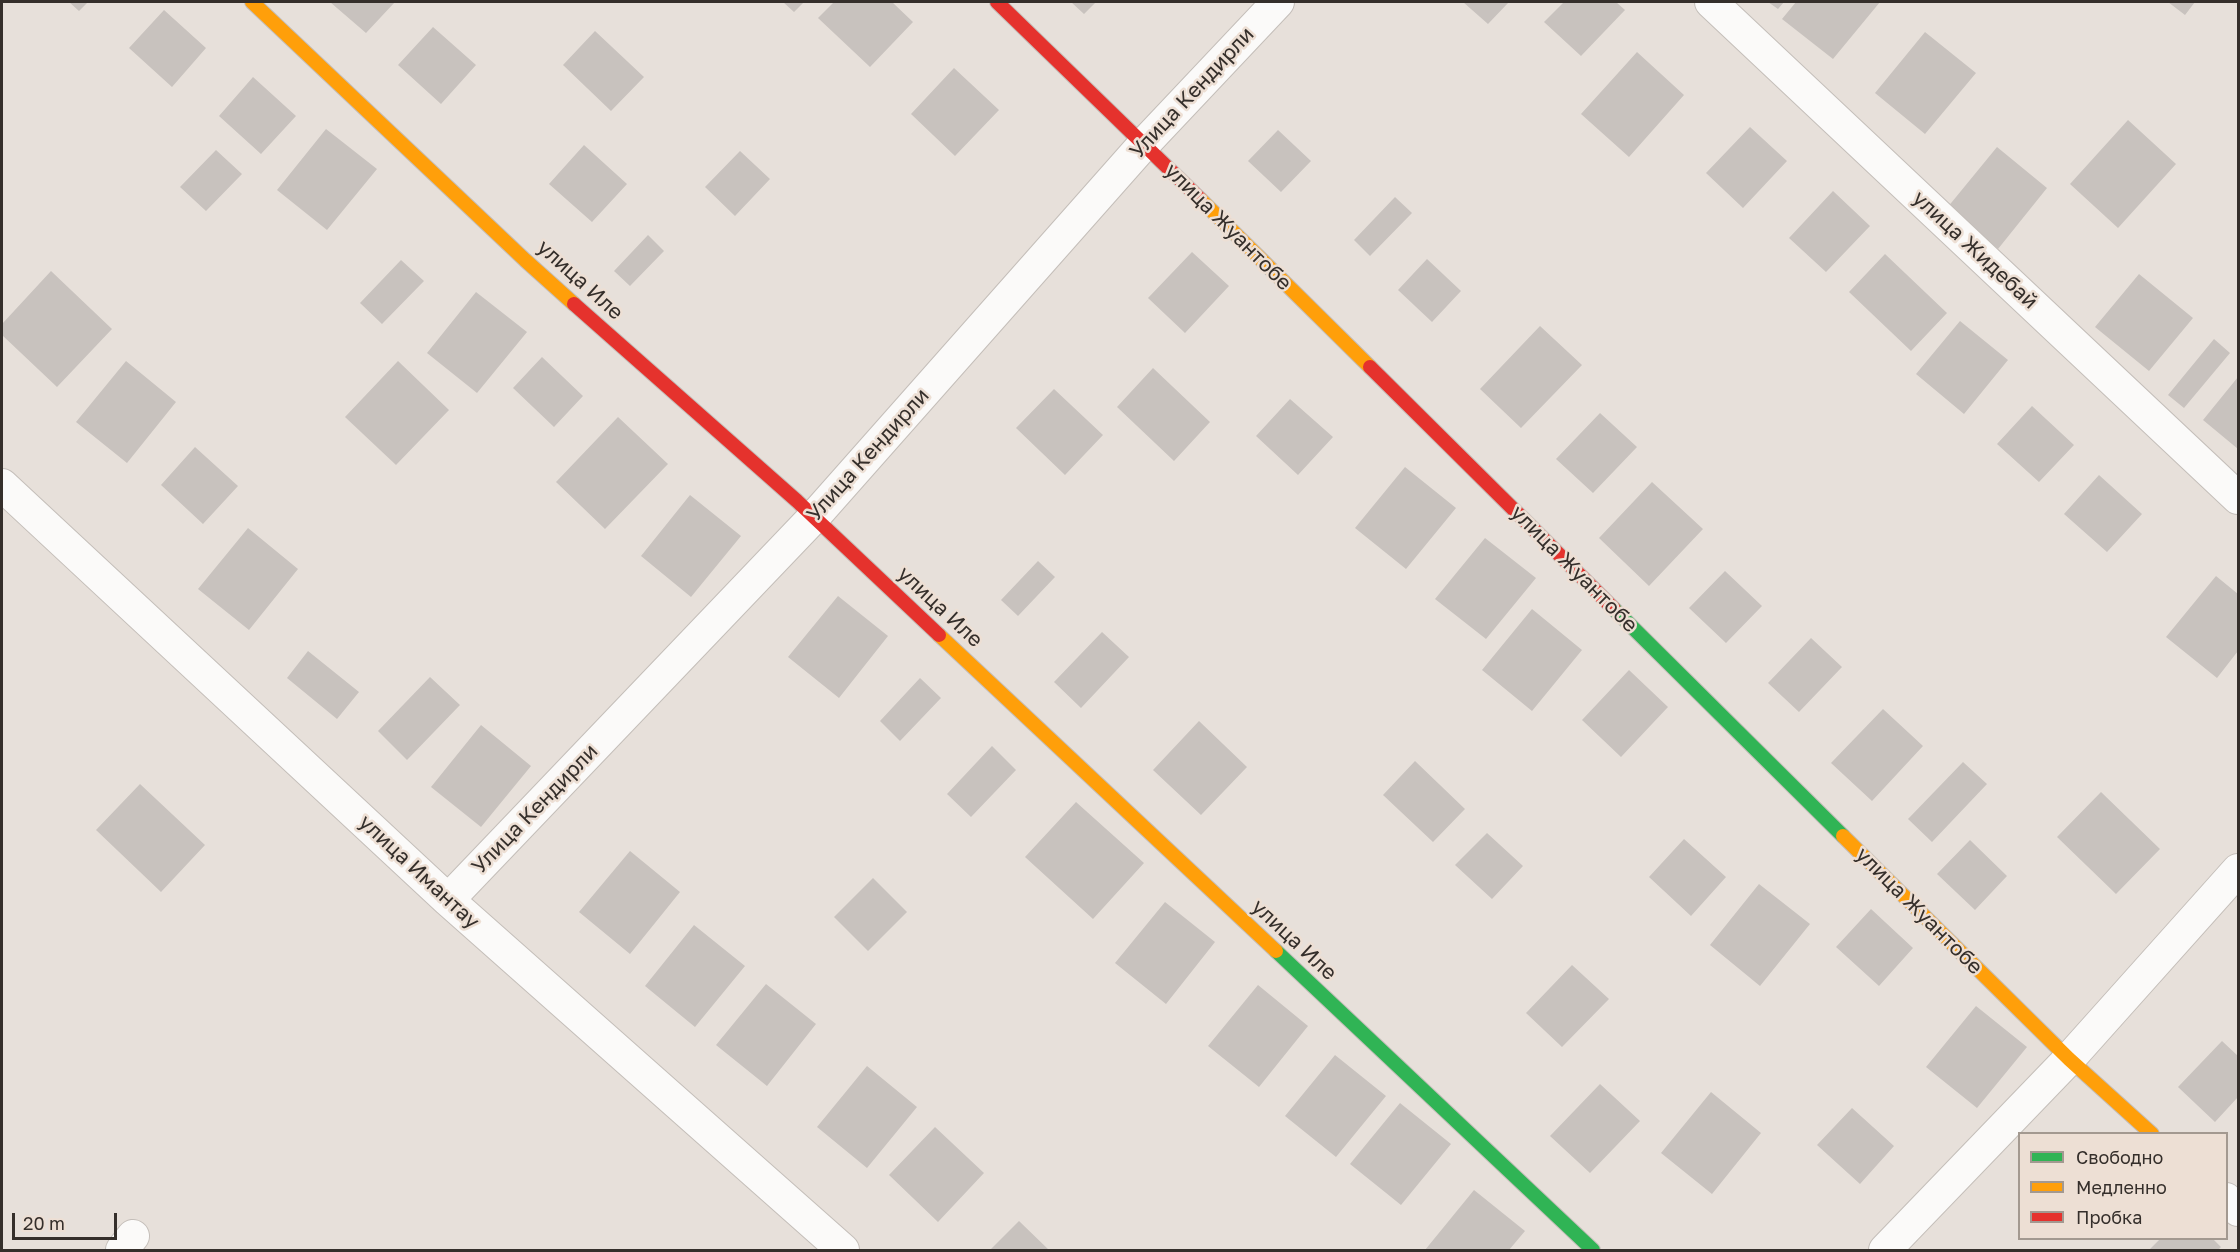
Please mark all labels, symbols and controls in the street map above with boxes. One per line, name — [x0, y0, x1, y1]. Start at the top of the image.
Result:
street label: Улица Кендирли — [1125, 22, 1259, 164]
street label: улица Жуантобе — [1159, 158, 1297, 296]
street label: улица Жидебай — [1907, 186, 2043, 314]
street label: улица Иле — [532, 235, 628, 325]
street label: Улица Кендирли — [802, 383, 934, 527]
street label: улица Жуантобе — [1505, 500, 1643, 638]
street label: улица Иле — [892, 561, 988, 653]
street label: Улица Кендирли — [467, 739, 603, 879]
street label: улица Имантау — [354, 810, 484, 934]
street label: улица Жуантобе — [1850, 842, 1988, 980]
street label: улица Иле — [1246, 894, 1342, 986]
legend — [2018, 1132, 2228, 1240]
text: Свободно — [2076, 1146, 2163, 1168]
text: Медленно — [2076, 1176, 2167, 1198]
scale bar — [15, 1201, 120, 1239]
text: Пробка — [2076, 1206, 2142, 1228]
text: 20 m — [23, 1212, 65, 1234]

